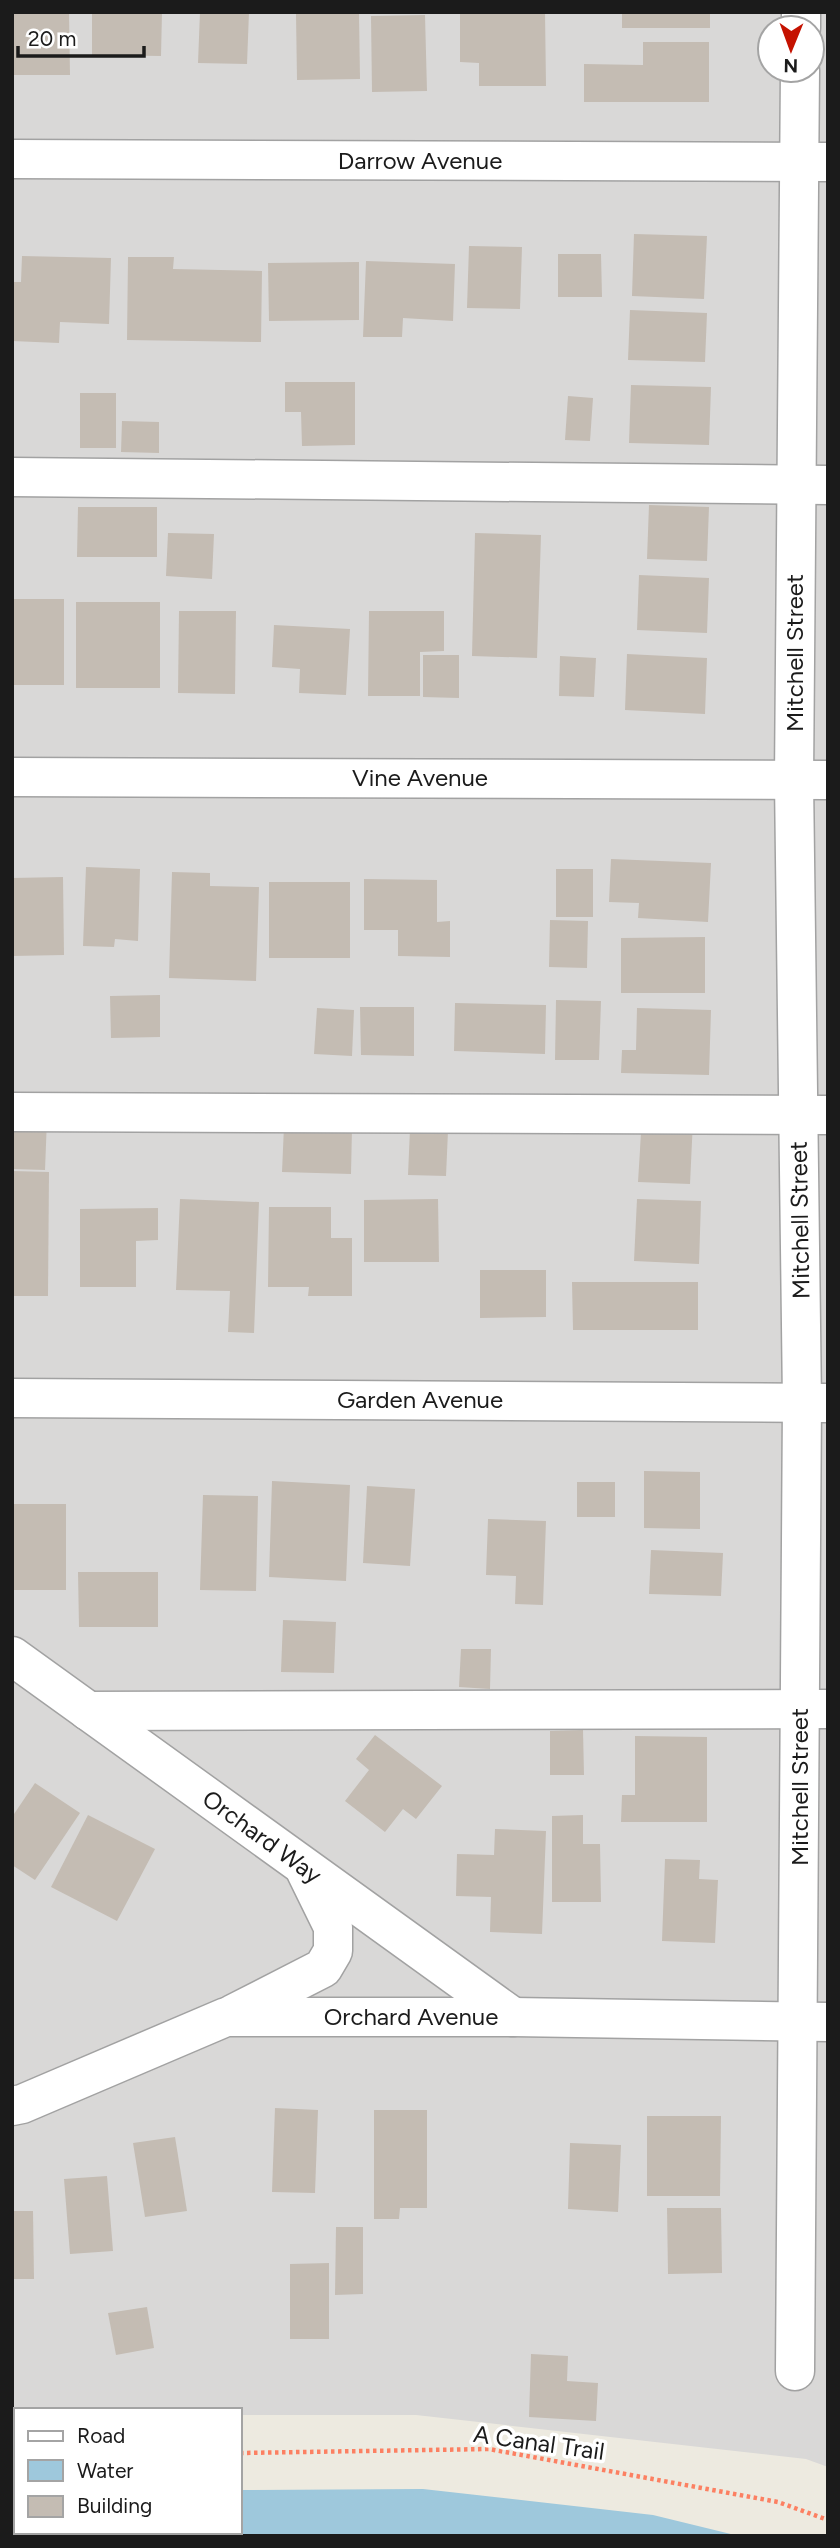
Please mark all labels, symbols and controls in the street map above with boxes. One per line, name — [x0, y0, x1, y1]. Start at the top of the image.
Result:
scale bar — [18, 14, 144, 58]
north arrow — [756, 14, 826, 84]
text: 20 m — [28, 26, 76, 51]
text: N — [783, 54, 798, 77]
street label: Darrow Avenue — [338, 146, 502, 175]
street label: Mitchell Street — [780, 574, 809, 732]
street label: Vine Avenue — [352, 763, 488, 792]
street label: Mitchell Street — [784, 1141, 815, 1299]
street label: Garden Avenue — [337, 1385, 503, 1414]
street label: Mitchell Street — [785, 1708, 814, 1866]
street label: Orchard Way — [197, 1784, 328, 1890]
street label: Orchard Avenue — [324, 2002, 498, 2031]
legend — [14, 2408, 242, 2534]
street label: A Canal Trail — [472, 2419, 606, 2466]
text: Road — [77, 2423, 125, 2448]
text: Water — [77, 2458, 133, 2483]
text: Building — [77, 2493, 152, 2518]

